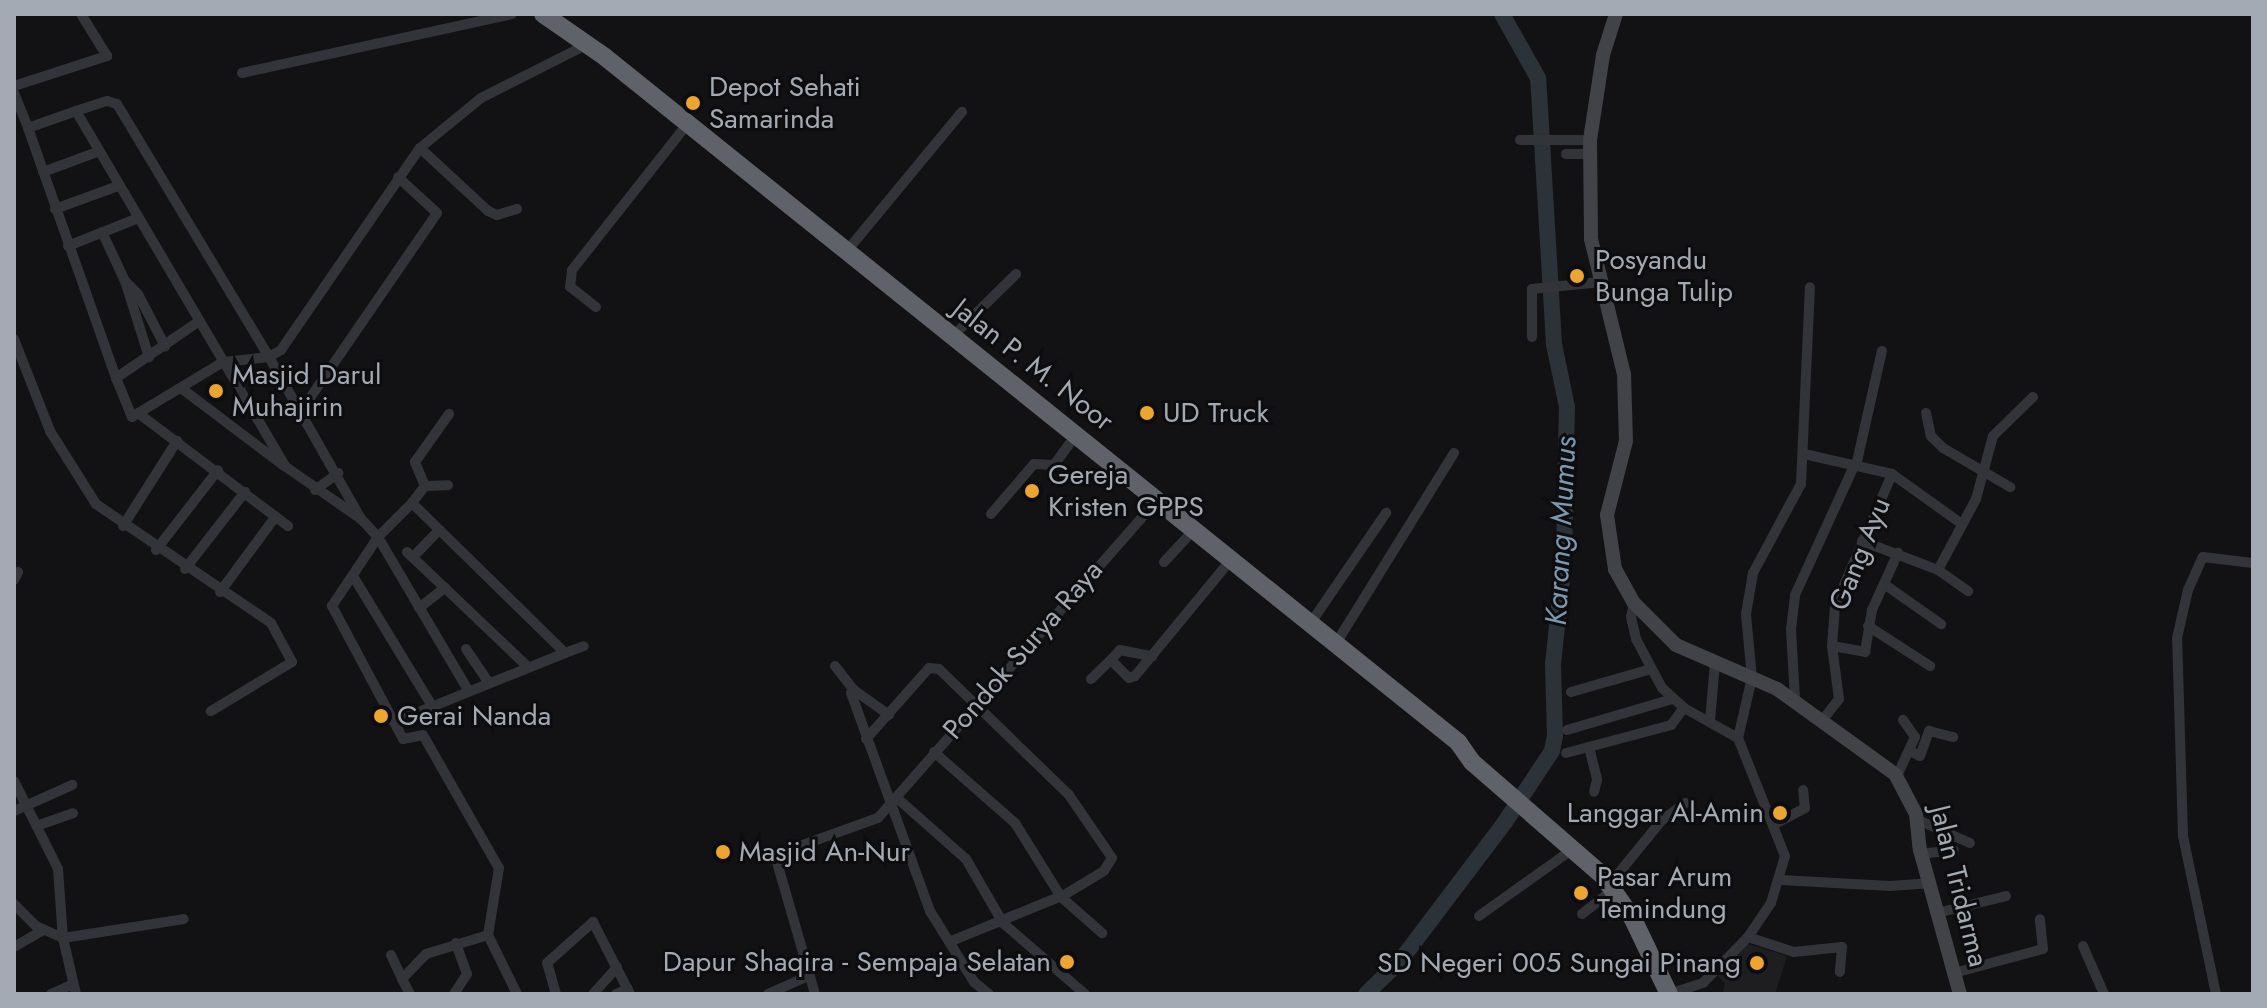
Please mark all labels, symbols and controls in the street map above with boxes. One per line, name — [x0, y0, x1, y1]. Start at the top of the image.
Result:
place label: Depot Sehati Samarinda — [709, 70, 861, 136]
marker: Depot Sehati Samarinda — [684, 94, 702, 112]
place label: Posyandu Bunga Tulip — [1595, 243, 1733, 309]
marker: Posyandu Bunga Tulip — [1566, 265, 1588, 287]
street label: Jalan P. M. Noor — [946, 292, 1120, 438]
place label: Masjid Darul Muhajirin — [232, 358, 381, 424]
marker: Masjid Darul Muhajirin — [207, 382, 225, 400]
place label: UD Truck — [1163, 396, 1269, 430]
marker: UD Truck — [1138, 404, 1156, 422]
water label: Karang Mumus — [1538, 436, 1584, 626]
place label: Gereja Kristen GPPS — [1048, 458, 1204, 524]
marker: Gereja Kristen GPPS — [1023, 482, 1041, 500]
street label: Gang Ayu — [1822, 493, 1898, 615]
street label: Pondok Surya Raya — [936, 554, 1110, 746]
place label: Gerai Nanda — [397, 699, 551, 733]
marker: Gerai Nanda — [372, 707, 390, 725]
place label: Langgar Al-Amin — [1567, 796, 1764, 830]
street label: Jalan Tridarma — [1923, 802, 1995, 970]
marker: Langgar Al-Amin — [1771, 804, 1789, 822]
place label: Masjid An-Nur — [739, 835, 910, 869]
marker: Masjid An-Nur — [714, 843, 732, 861]
place label: Pasar Arum Temindung — [1597, 860, 1732, 926]
marker: Pasar Arum Temindung — [1572, 884, 1590, 902]
place label: Dapur Shaqira - Sempaja Selatan — [663, 945, 1051, 979]
place label: SD Negeri 005 Sungai Pinang — [1377, 946, 1741, 980]
marker: Dapur Shaqira - Sempaja Selatan — [1058, 953, 1076, 971]
marker: SD Negeri 005 Sungai Pinang — [1748, 954, 1766, 972]

